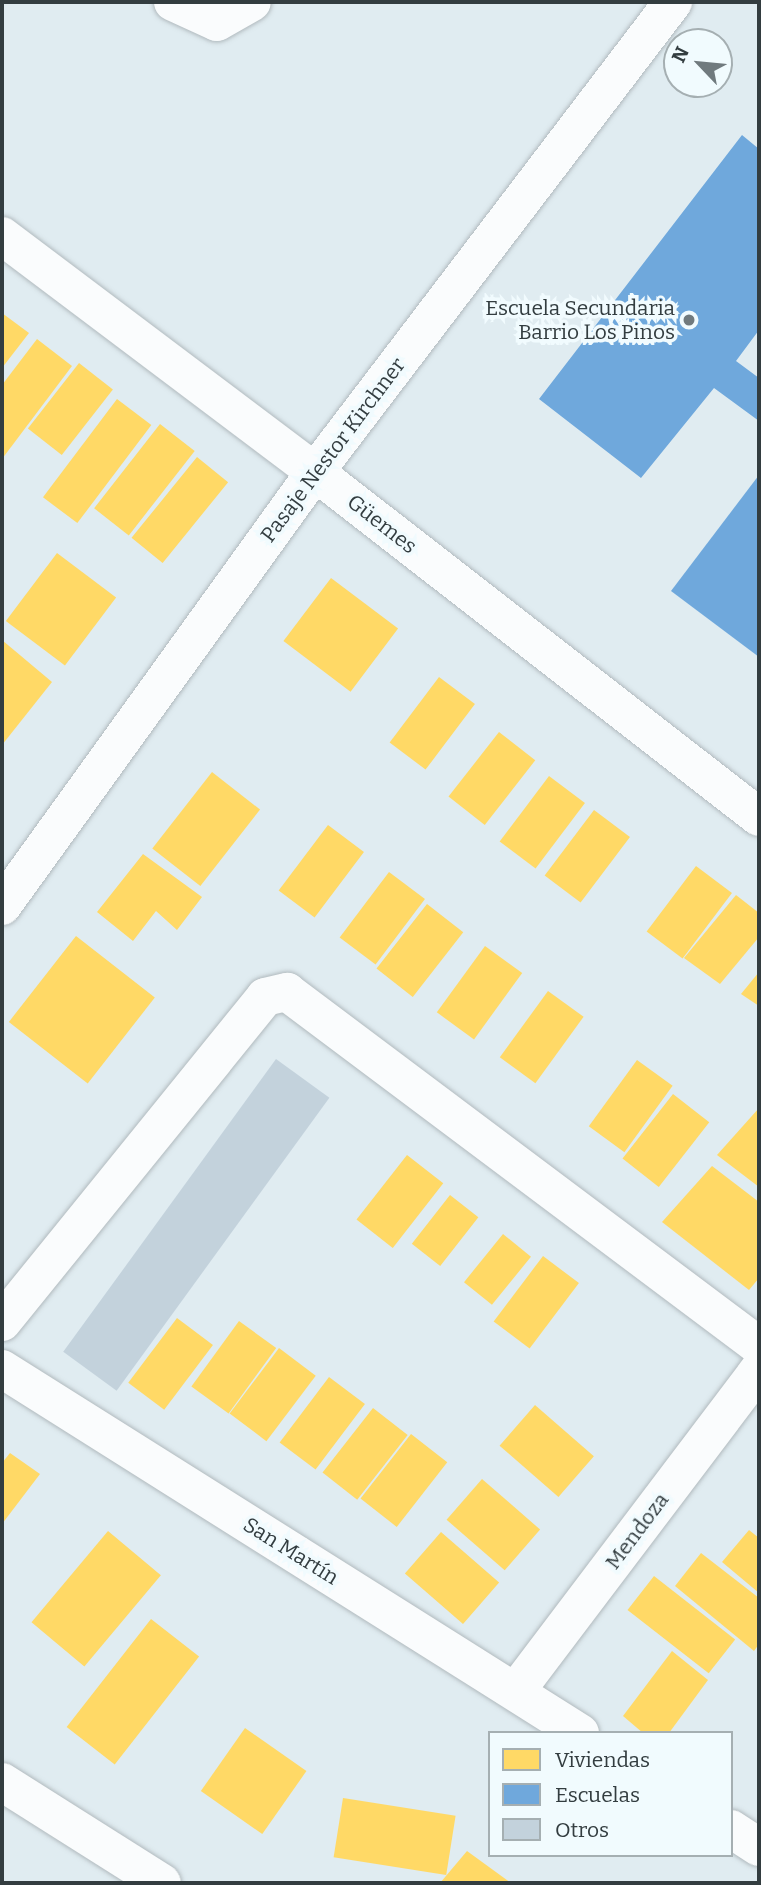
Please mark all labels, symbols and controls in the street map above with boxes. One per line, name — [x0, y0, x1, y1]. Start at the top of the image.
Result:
north arrow — [663, 28, 733, 98]
text: N — [667, 43, 694, 66]
place label: Escuela Secundaria Barrio Los Pinos — [485, 295, 675, 345]
marker: Escuela Secundaria Barrio Los Pinos — [681, 312, 697, 328]
street label: Pasaje Nestor Kirchner — [255, 353, 411, 547]
street label: Güemes — [342, 489, 422, 559]
street label: Mendoza — [600, 1488, 674, 1574]
street label: San Martín — [239, 1512, 343, 1590]
legend — [488, 1731, 733, 1857]
text: Viviendas — [555, 1747, 650, 1773]
text: Escuelas — [555, 1782, 640, 1808]
text: Otros — [555, 1817, 609, 1843]

